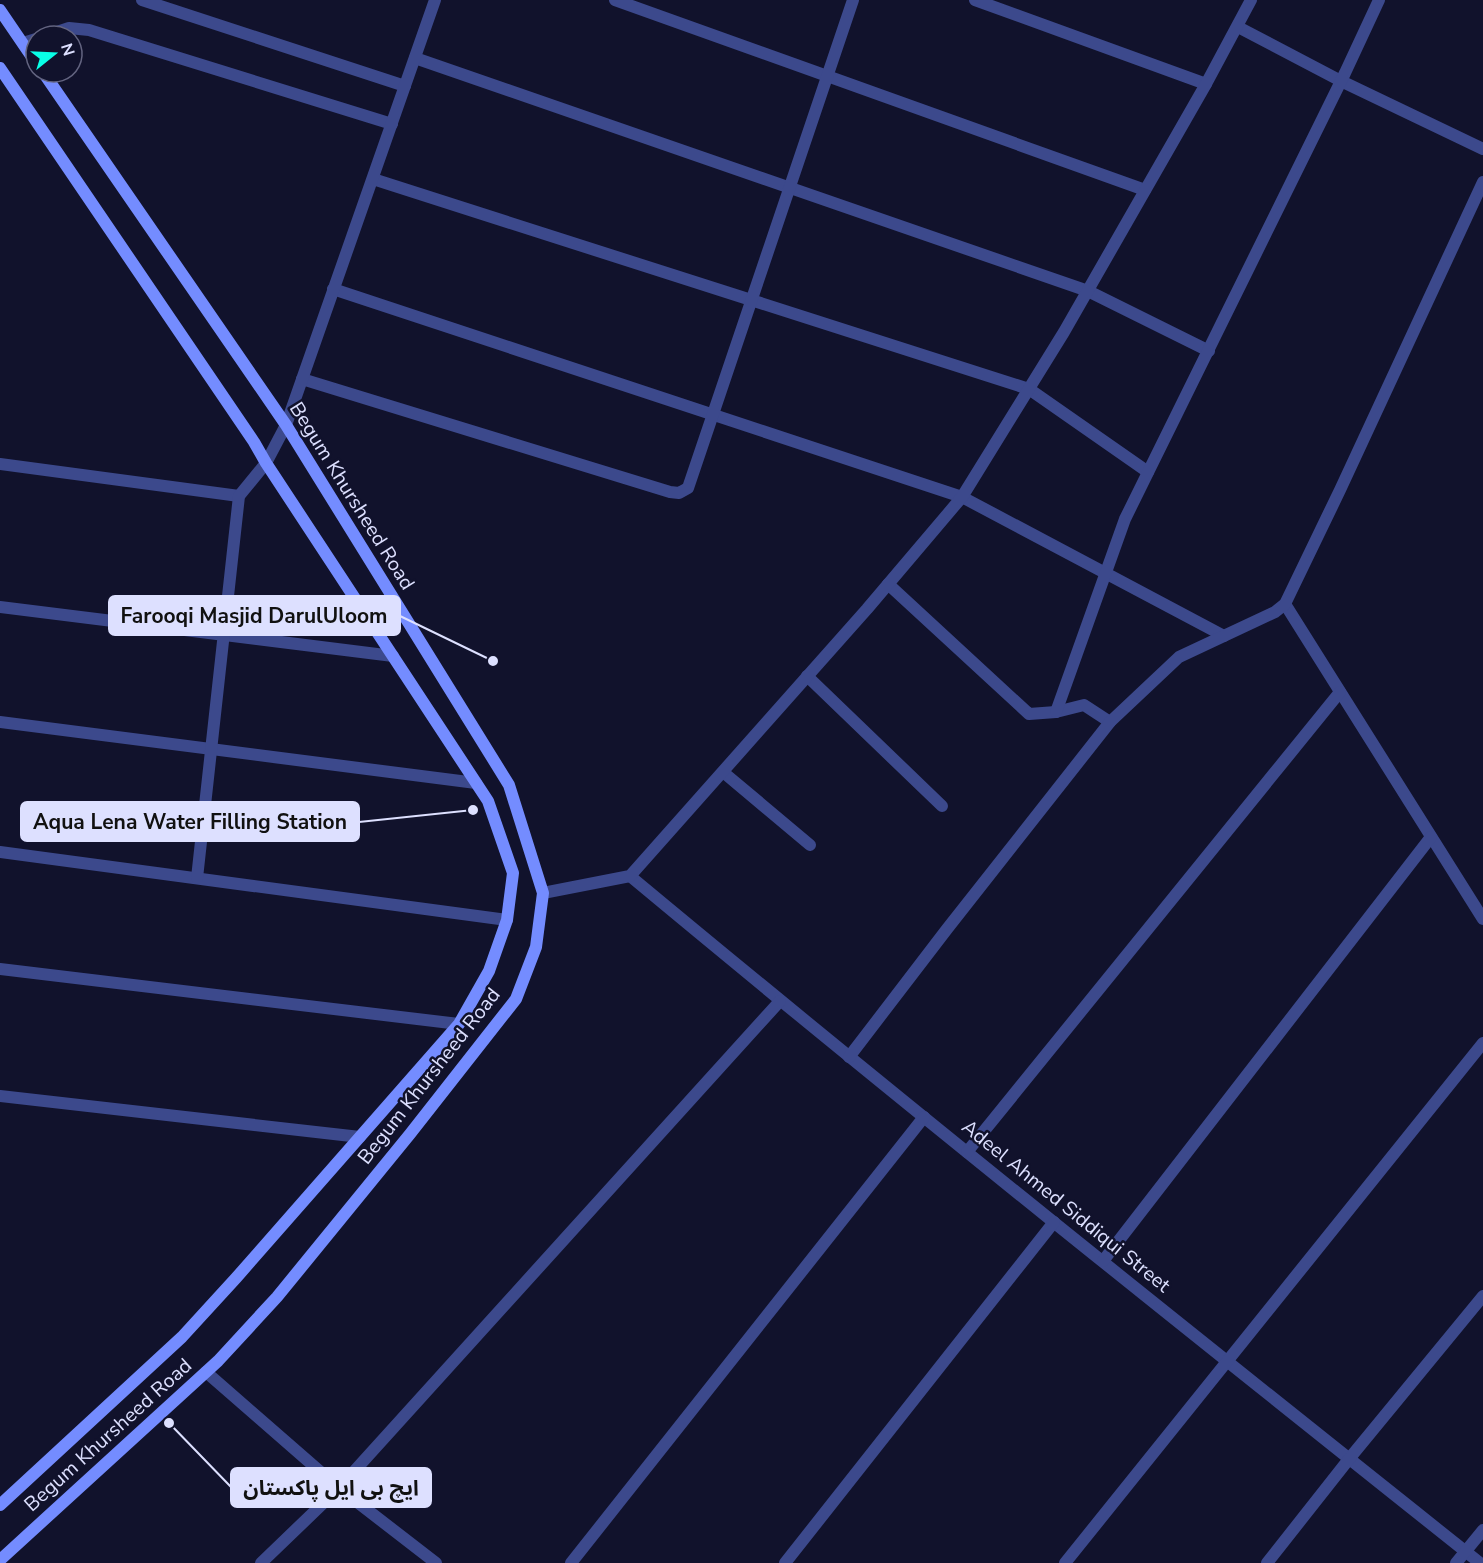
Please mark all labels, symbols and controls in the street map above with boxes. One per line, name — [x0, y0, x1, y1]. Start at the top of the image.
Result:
north arrow — [24, 24, 84, 84]
text: N — [55, 41, 80, 59]
street label: Begum Khursheed Road — [283, 397, 421, 595]
callout: Farooqi Masjid DarulUloom — [109, 596, 400, 635]
text: Farooqi Masjid DarulUloom — [120, 602, 388, 630]
callout: Aqua Lena Water Filling Station — [21, 802, 359, 841]
text: Aqua Lena Water Filling Station — [33, 808, 347, 836]
street label: Begum Khursheed Road — [352, 982, 506, 1170]
street label: Adeel Ahmed Siddiqui Street — [956, 1113, 1177, 1299]
street label: Begum Khursheed Road — [18, 1352, 198, 1518]
callout: ایچ بی ایل پاکستان — [231, 1468, 431, 1507]
text: ایچ بی ایل پاکستان — [243, 1474, 419, 1503]

